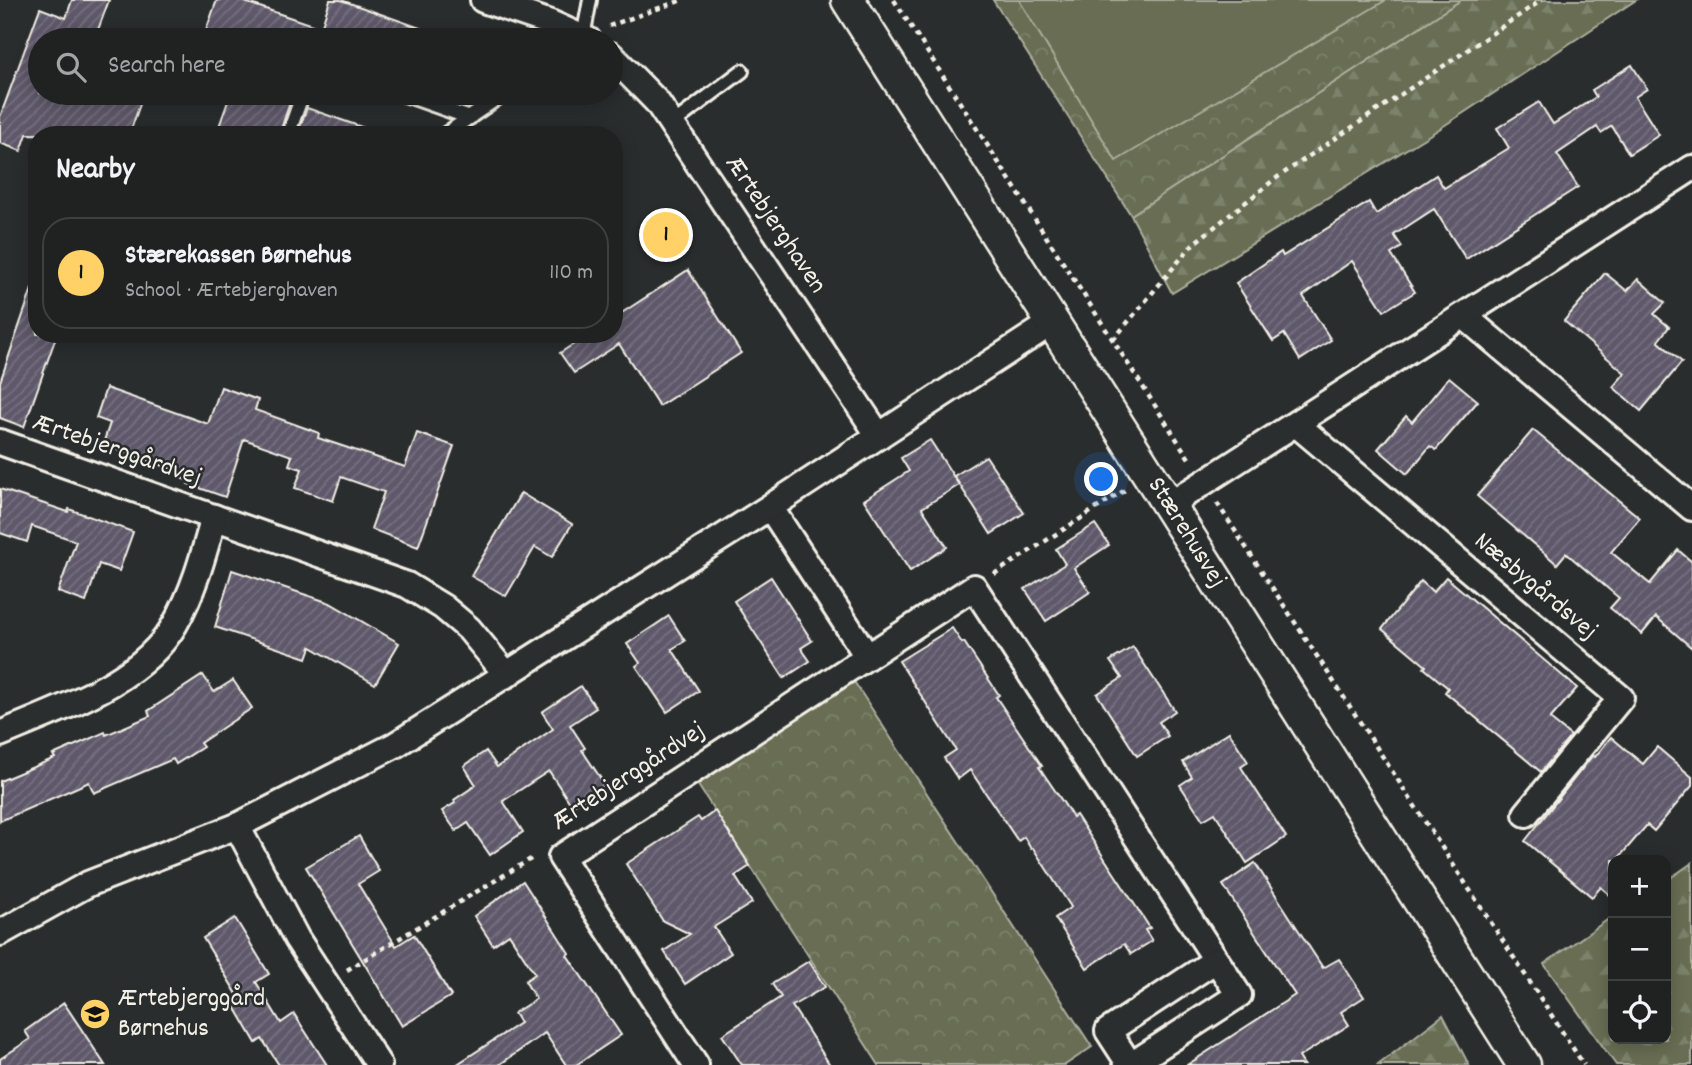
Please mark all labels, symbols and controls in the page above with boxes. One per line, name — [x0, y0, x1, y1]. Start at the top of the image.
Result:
search box — [28, 28, 623, 105]
icon: search — [52, 48, 90, 86]
text: Search here — [108, 48, 226, 85]
street label: Ærtebjerghaven — [715, 149, 835, 301]
text: Nearby — [56, 150, 134, 193]
pin: 1 — [643, 209, 689, 261]
text: Stærekassen Børnehus — [125, 238, 352, 275]
text: 1 — [78, 257, 84, 290]
text: 110 m — [549, 257, 593, 290]
text: School · Ærtebjerghaven — [125, 275, 338, 308]
street label: Ærtebjerggårdvej — [28, 405, 206, 497]
your location — [1084, 462, 1118, 496]
street label: Stærehusvej — [1137, 470, 1235, 596]
street label: Næsbygårdsvej — [1465, 524, 1605, 650]
street label: Ærtebjerggårdvej — [545, 713, 713, 841]
map controls — [1608, 855, 1671, 1044]
button: + — [1608, 855, 1671, 918]
button: − — [1608, 918, 1671, 981]
place label: Ærtebjerggård Børnehus — [118, 981, 265, 1048]
button: locate — [1608, 981, 1671, 1044]
school or university icon: Ærtebjerggård Børnehus — [78, 997, 112, 1031]

